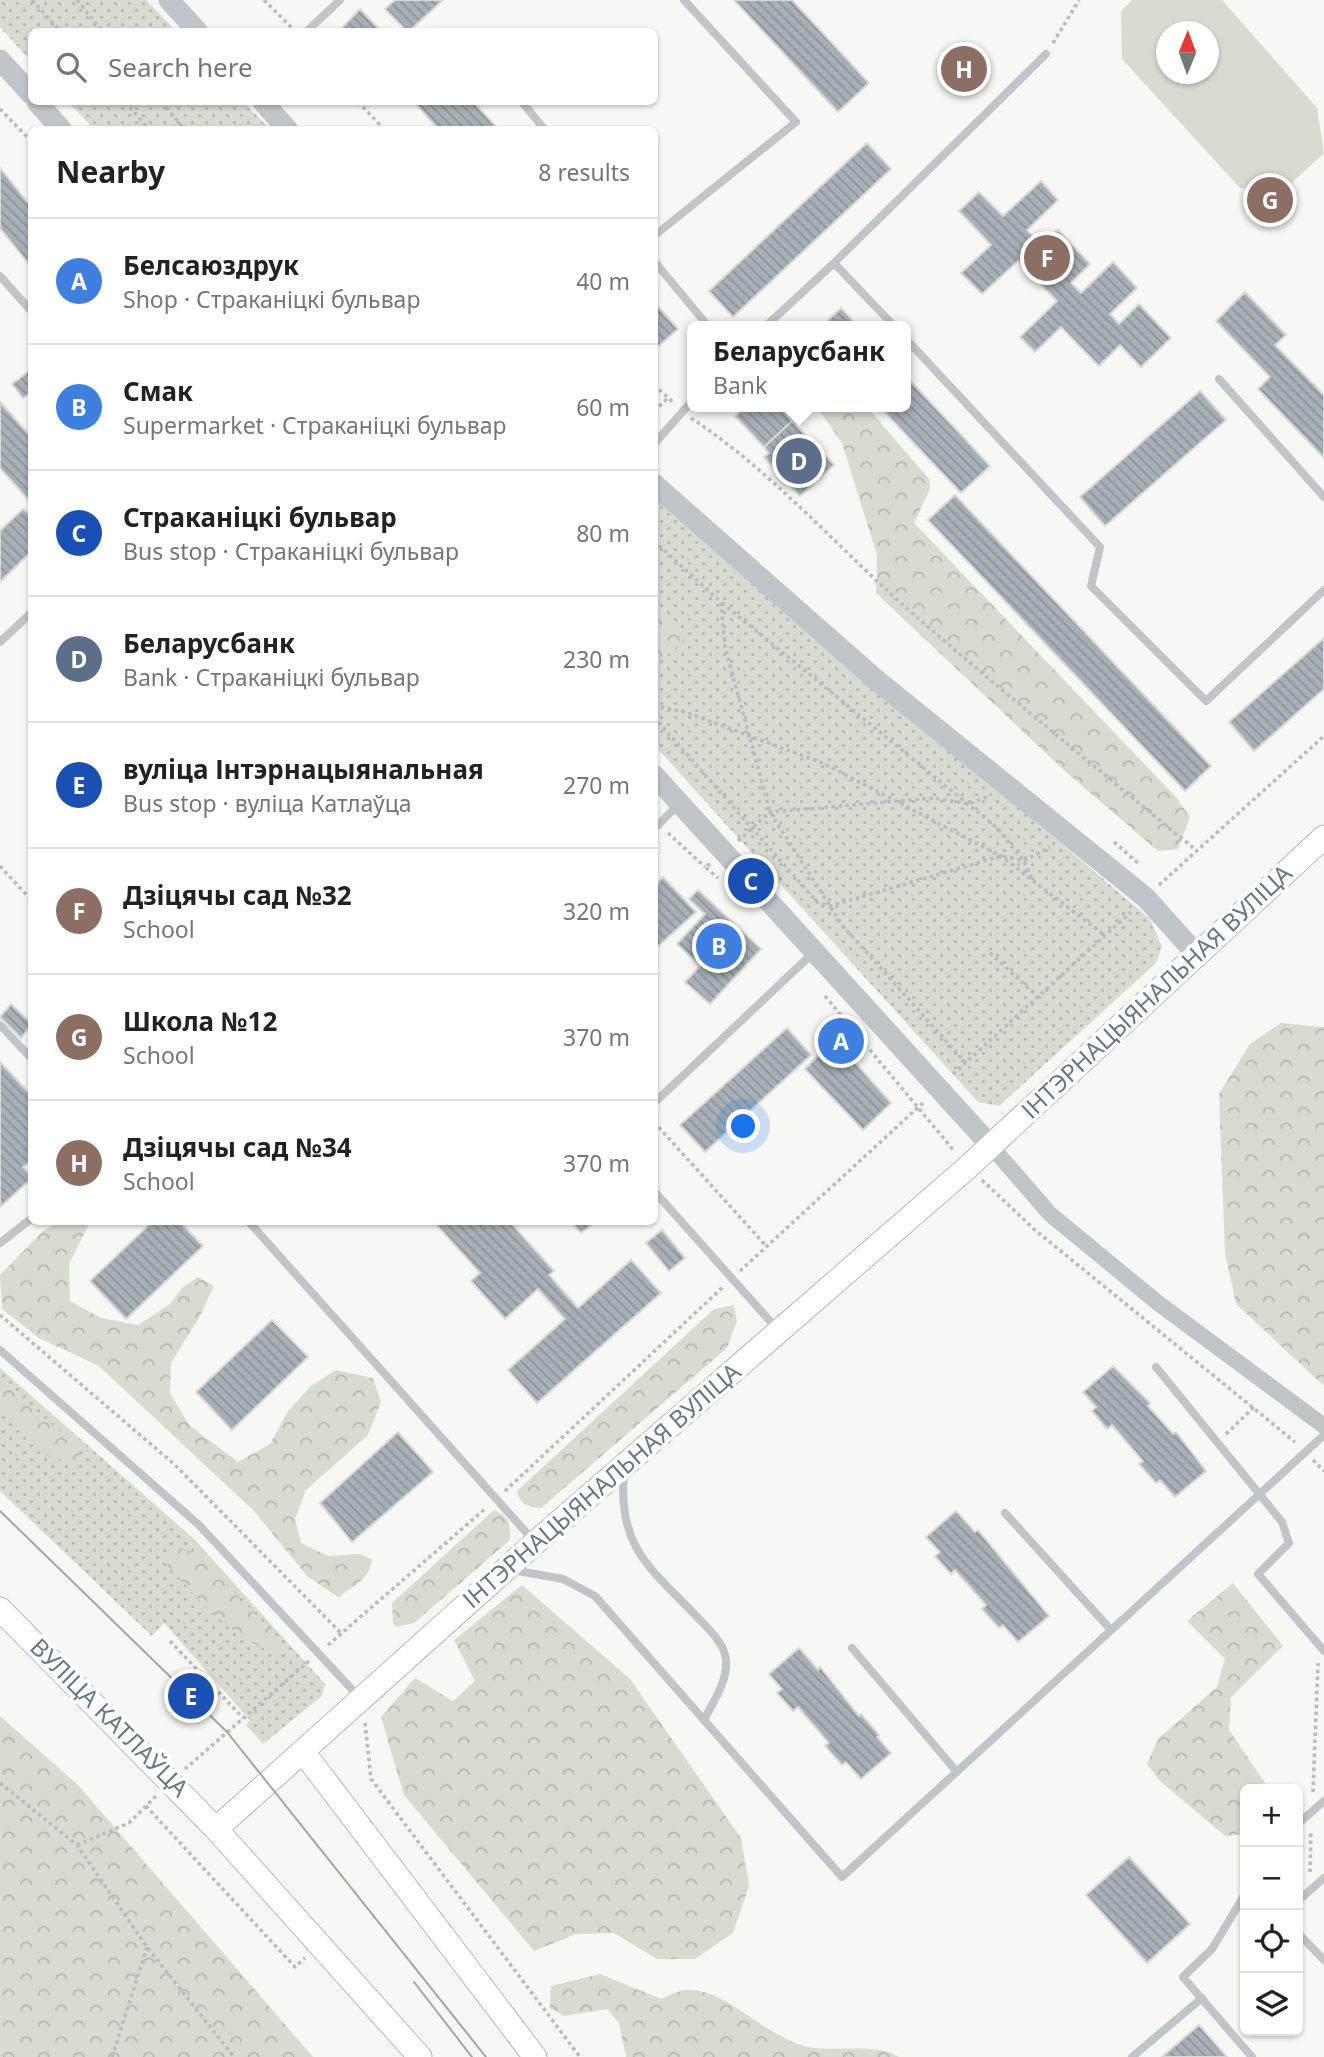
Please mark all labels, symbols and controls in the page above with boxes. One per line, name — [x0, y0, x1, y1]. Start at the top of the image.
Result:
north arrow — [1156, 21, 1219, 84]
search box — [28, 28, 658, 105]
pin: H — [941, 43, 987, 95]
icon: search — [52, 48, 90, 86]
text: Search here — [108, 49, 253, 85]
text: Nearby — [56, 151, 165, 192]
text: 8 results — [538, 156, 630, 188]
pin: G — [1247, 174, 1293, 226]
pin: F — [1024, 232, 1070, 284]
text: Белсаюздрук — [123, 247, 299, 283]
text: A — [71, 265, 87, 297]
text: 40 m — [576, 265, 630, 297]
text: Shop · Страканіцкі бульвар — [123, 283, 420, 315]
popup — [687, 321, 911, 412]
text: Беларусбанк — [713, 333, 885, 369]
text: Bank — [713, 369, 767, 401]
text: Смак — [123, 373, 193, 409]
text: B — [71, 391, 87, 423]
text: 60 m — [576, 391, 630, 423]
text: Supermarket · Страканіцкі бульвар — [123, 409, 506, 441]
pin: D — [776, 435, 822, 487]
text: Страканіцкі бульвар — [123, 499, 397, 535]
text: C — [72, 517, 86, 549]
text: 80 m — [576, 517, 630, 549]
text: Bus stop · Страканіцкі бульвар — [123, 535, 459, 567]
text: Беларусбанк — [123, 625, 295, 661]
text: D — [71, 643, 87, 675]
text: 230 m — [563, 643, 630, 675]
text: Bank · Страканіцкі бульвар — [123, 661, 420, 693]
text: вуліца Інтэрнацыянальная — [123, 751, 484, 787]
text: E — [73, 769, 85, 801]
text: 270 m — [563, 769, 630, 801]
text: Bus stop · вуліца Катлаўца — [123, 787, 412, 819]
pin: C — [728, 855, 774, 907]
street label: ІНТЭРНАЦЫЯНАЛЬНАЯ ВУЛІЦА — [1014, 856, 1299, 1125]
text: Дзіцячы сад №32 — [123, 877, 352, 913]
text: F — [73, 895, 85, 927]
text: 320 m — [563, 895, 630, 927]
text: School — [123, 913, 195, 945]
pin: B — [696, 920, 742, 972]
text: Школа №12 — [123, 1003, 277, 1039]
pin: A — [818, 1015, 864, 1067]
text: G — [71, 1021, 87, 1053]
text: 370 m — [563, 1021, 630, 1053]
text: School — [123, 1039, 195, 1071]
your location — [726, 1109, 760, 1143]
text: Дзіцячы сад №34 — [123, 1129, 352, 1165]
text: H — [70, 1147, 88, 1179]
text: 370 m — [563, 1147, 630, 1179]
text: School — [123, 1165, 195, 1197]
street label: ІНТЭРНАЦЫЯНАЛЬНАЯ ВУЛІЦА — [455, 1354, 748, 1615]
street label: ВУЛІЦА КАТЛАЎЦА — [24, 1630, 197, 1804]
pin: E — [168, 1670, 214, 1722]
map controls — [1240, 1784, 1303, 2036]
button: + — [1240, 1784, 1303, 1847]
button: − — [1240, 1847, 1303, 1910]
button: locate — [1240, 1910, 1303, 1973]
button: layers — [1240, 1973, 1303, 2036]

